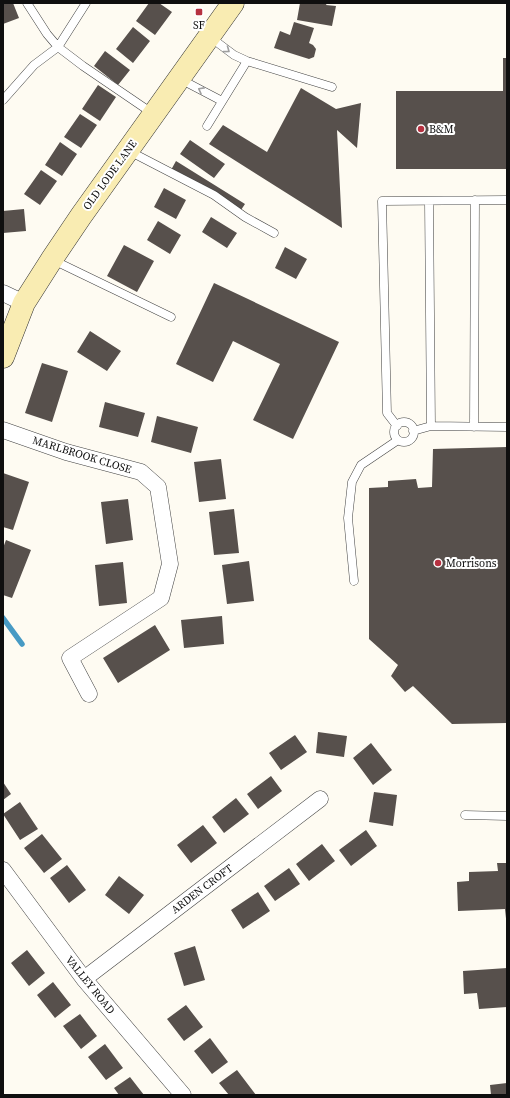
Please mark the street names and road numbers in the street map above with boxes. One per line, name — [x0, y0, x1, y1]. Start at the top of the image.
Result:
street label: OLD LODE LANE — [80, 137, 141, 213]
street label: MARLBROOK CLOSE — [31, 433, 134, 477]
street label: ARDEN CROFT — [168, 861, 236, 917]
street label: VALLEY ROAD — [62, 953, 118, 1017]

